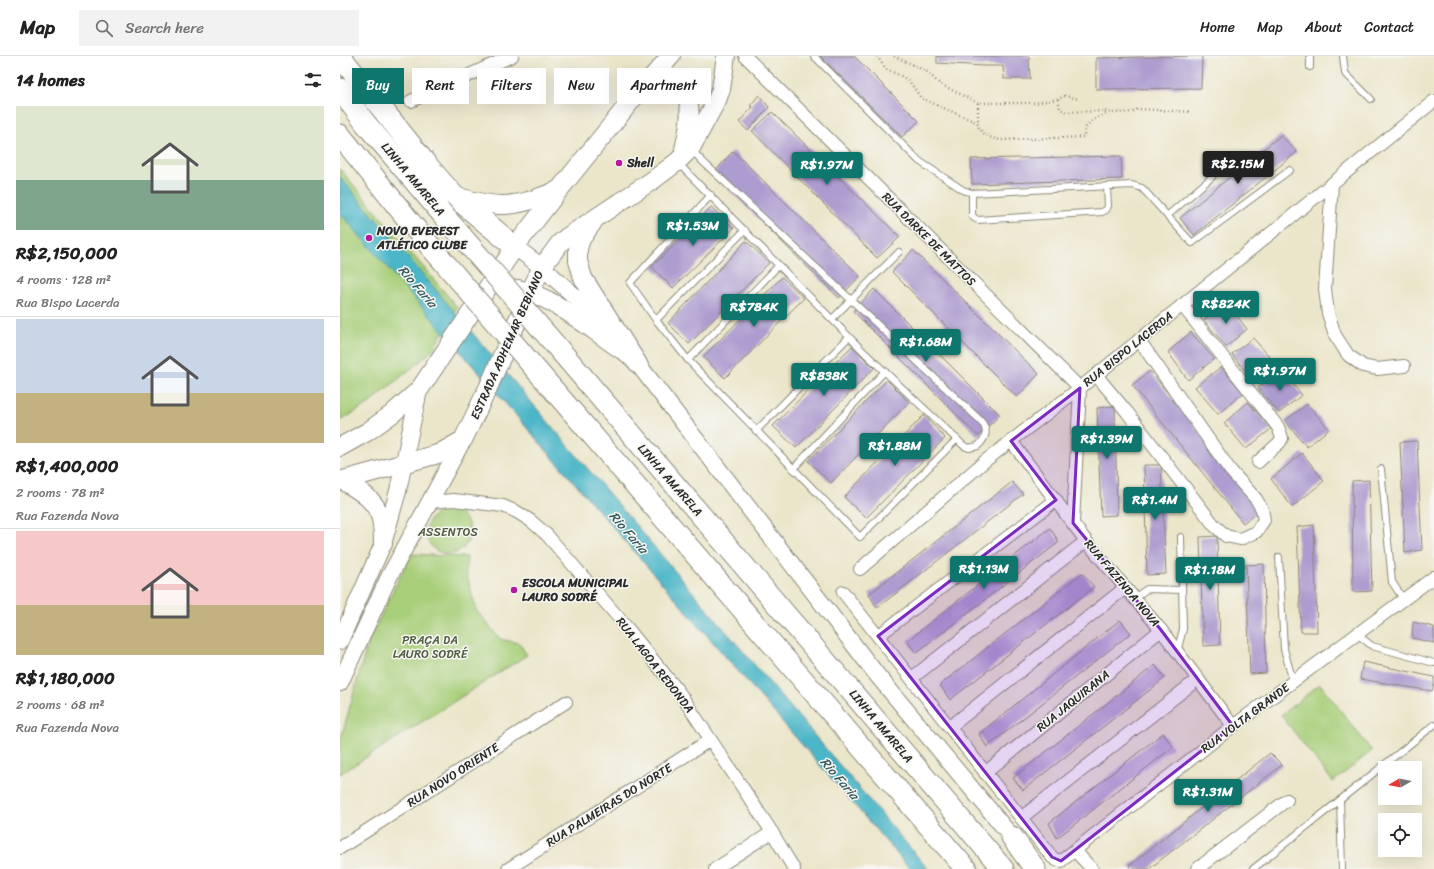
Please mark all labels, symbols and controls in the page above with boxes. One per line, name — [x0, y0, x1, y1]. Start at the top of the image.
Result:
search box — [79, 10, 359, 46]
text: Map — [20, 11, 55, 44]
text: Search here — [125, 15, 204, 41]
text: Home — [1200, 15, 1235, 40]
text: Map — [1257, 15, 1283, 40]
text: About — [1305, 15, 1342, 40]
text: Contact — [1364, 15, 1414, 40]
icon: search — [93, 17, 115, 39]
text: 14 homes — [16, 65, 85, 95]
chip: Buy — [352, 68, 404, 104]
chip: Rent — [412, 68, 469, 104]
chip: Filters — [477, 68, 546, 104]
chip: New — [554, 68, 609, 104]
chip: Apartment — [617, 68, 711, 104]
icon: filters — [302, 69, 324, 91]
icon: home — [134, 132, 206, 204]
street label: LINHA AMARELA — [375, 137, 451, 221]
pin: R$2.15M — [1201, 151, 1275, 185]
place label: Shell — [626, 152, 654, 174]
pin: R$1.97M — [790, 152, 864, 186]
text: R$2.15M — [1212, 152, 1264, 175]
text: R$1.97M — [801, 153, 853, 176]
marker: Shell — [614, 158, 624, 168]
street label: RUA DARKE DE MATTOS — [877, 187, 982, 292]
pin: R$1.53M — [656, 213, 730, 247]
text: R$1.53M — [667, 214, 719, 237]
place label: NOVO EVEREST ATLÉTICO CLUBE — [376, 220, 468, 256]
marker: NOVO EVEREST ATLÉTICO CLUBE — [364, 233, 374, 243]
text: R$2,150,000 — [16, 238, 117, 268]
water label: Rio Faria — [392, 260, 444, 314]
street label: ESTRADA ADHEMAR BEBIANO — [464, 267, 550, 423]
text: 4 rooms · 128 m² — [16, 268, 111, 291]
text: Rua Bispo Lacerda — [16, 291, 120, 314]
pin: R$824K — [1193, 291, 1259, 325]
text: R$824K — [1202, 292, 1250, 315]
pin: R$784K — [721, 294, 787, 328]
text: R$784K — [730, 295, 778, 318]
street label: RUA BISPO LACERDA — [1078, 305, 1178, 392]
pin: R$1.68M — [889, 329, 963, 363]
text: R$1.68M — [900, 330, 952, 353]
icon: home — [134, 345, 206, 417]
pin: R$1.97M — [1243, 358, 1317, 392]
text: R$1.97M — [1254, 359, 1306, 382]
pin: R$838K — [791, 363, 857, 397]
text: R$838K — [800, 364, 848, 387]
pin: R$1.39M — [1070, 426, 1144, 460]
text: R$1.39M — [1081, 427, 1133, 450]
pin: R$1.88M — [858, 433, 932, 467]
text: R$1.88M — [869, 434, 921, 457]
street label: LINHA AMARELA — [632, 438, 708, 522]
text: R$1,400,000 — [16, 451, 119, 481]
text: 2 rooms · 78 m² — [16, 481, 105, 504]
pin: R$1.4M — [1122, 487, 1188, 521]
text: R$1.4M — [1132, 488, 1178, 511]
text: Rua Fazenda Nova — [16, 504, 119, 527]
water label: Rio Faria — [603, 506, 655, 560]
park label: ASSENTOS — [417, 521, 478, 543]
street label: RUA FAZENDA NOVA — [1078, 534, 1166, 632]
pin: R$1.13M — [947, 556, 1021, 590]
icon: home — [134, 557, 206, 629]
text: R$1.13M — [959, 557, 1009, 580]
pin: R$1.18M — [1173, 557, 1247, 591]
text: R$1.18M — [1185, 558, 1235, 581]
place label: ESCOLA MUNICIPAL LAURO SODRÉ — [522, 572, 629, 608]
marker: ESCOLA MUNICIPAL LAURO SODRÉ — [509, 585, 519, 595]
street label: RUA LAGOA REDONDA — [610, 612, 700, 718]
park label: PRAÇA DA LAURO SODRÉ — [393, 629, 469, 665]
text: R$1,180,000 — [16, 663, 115, 693]
street label: RUA JAQUIRANA — [1031, 664, 1115, 738]
street label: RUA VOLTA GRANDE — [1196, 676, 1295, 759]
street label: LINHA AMARELA — [843, 684, 919, 768]
text: 2 rooms · 68 m² — [16, 693, 105, 716]
text: Rua Fazenda Nova — [16, 716, 119, 739]
street label: RUA NOVO ORIENTE — [402, 736, 505, 813]
water label: Rio Faria — [814, 752, 866, 806]
street label: RUA PALMEIRAS DO NORTE — [541, 756, 678, 853]
north arrow — [1378, 761, 1422, 805]
map controls — [1378, 761, 1422, 857]
pin: R$1.31M — [1171, 779, 1245, 813]
text: R$1.31M — [1183, 780, 1233, 803]
button: locate — [1378, 813, 1422, 857]

